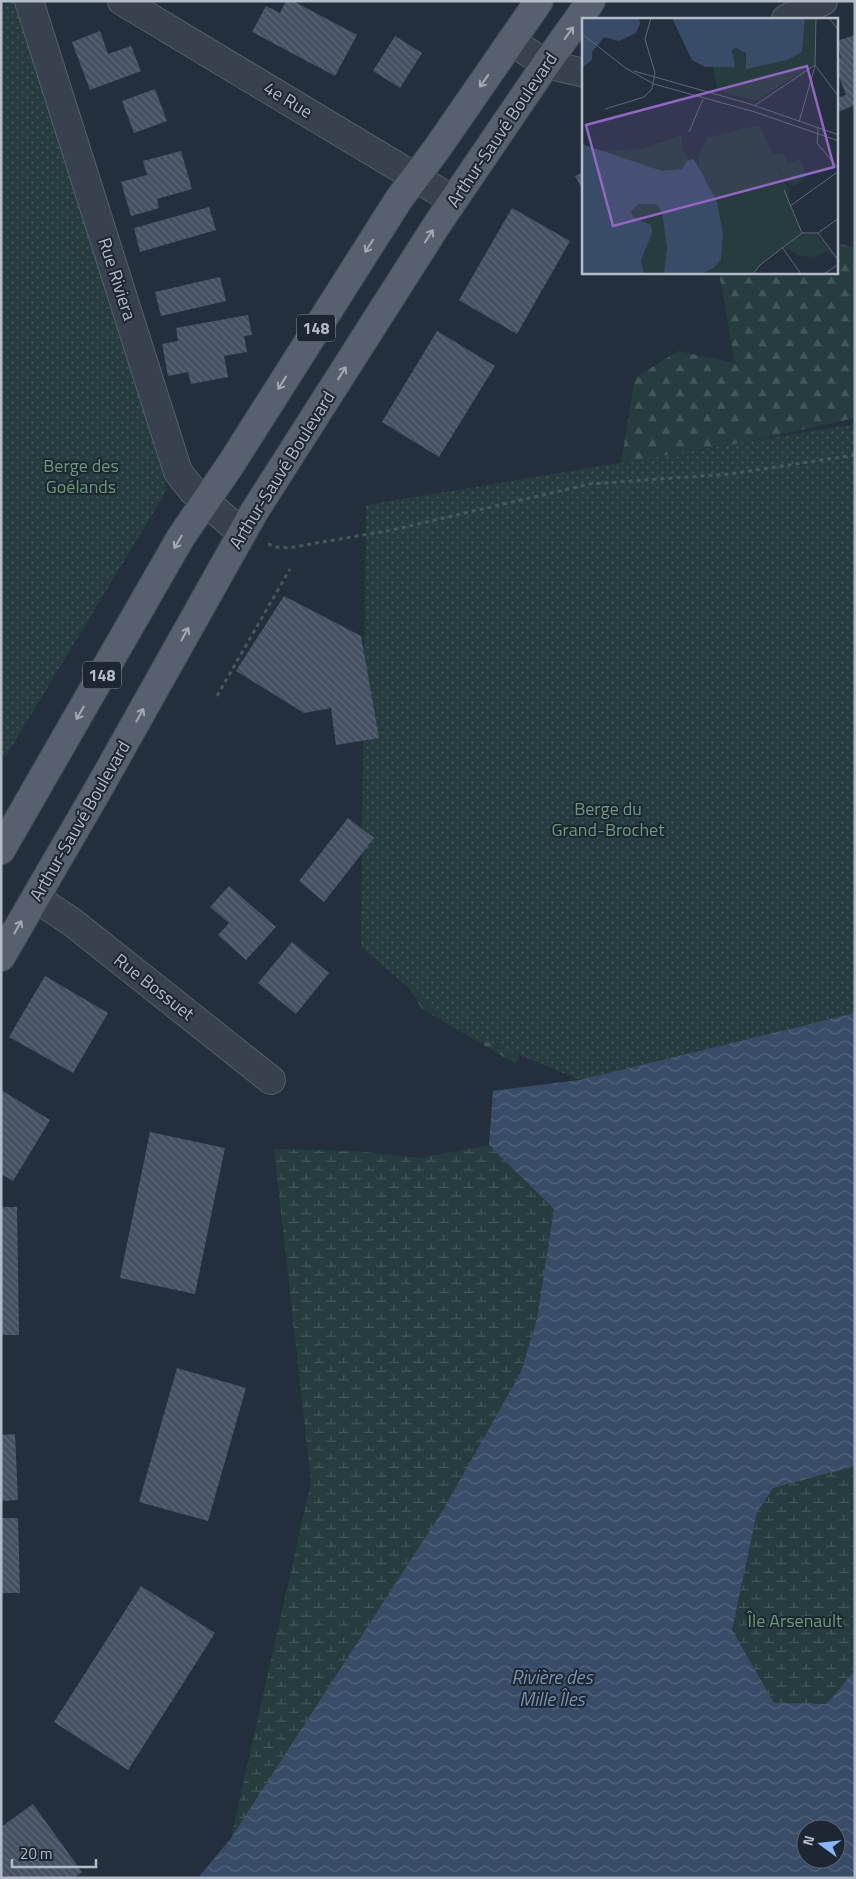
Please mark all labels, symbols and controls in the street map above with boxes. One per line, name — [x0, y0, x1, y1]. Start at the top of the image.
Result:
inset map — [582, 18, 838, 274]
one-way arrow — [563, 27, 574, 40]
street label: Arthur-Sauvé Boulevard — [440, 47, 564, 212]
street label: 4e Rue — [259, 74, 318, 125]
one-way arrow — [479, 74, 489, 88]
one-way arrow — [424, 229, 435, 243]
street label: Rue Riviera — [91, 234, 144, 324]
one-way arrow — [364, 238, 374, 252]
road number: 148 — [297, 314, 335, 342]
one-way arrow — [337, 366, 347, 380]
one-way arrow — [277, 375, 287, 389]
street label: Arthur-Sauvé Boulevard — [222, 386, 341, 554]
park label: Berge des Goélands — [43, 452, 119, 500]
one-way arrow — [173, 535, 183, 549]
one-way arrow — [181, 627, 191, 641]
road number: 148 — [83, 662, 121, 688]
one-way arrow — [74, 706, 84, 720]
one-way arrow — [135, 707, 145, 722]
street label: Arthur-Sauvé Boulevard — [23, 735, 137, 906]
park label: Berge du Grand-Brochet — [552, 795, 665, 843]
one-way arrow — [14, 921, 24, 935]
street label: Rue Bossuet — [108, 946, 201, 1027]
park label: Île Arsenault — [747, 1607, 843, 1634]
water label: Rivière des Mille Îles — [511, 1662, 594, 1713]
north arrow — [796, 1819, 846, 1869]
text: N — [797, 1833, 819, 1848]
scale bar — [12, 1836, 96, 1868]
text: 20 m — [20, 1842, 53, 1865]

